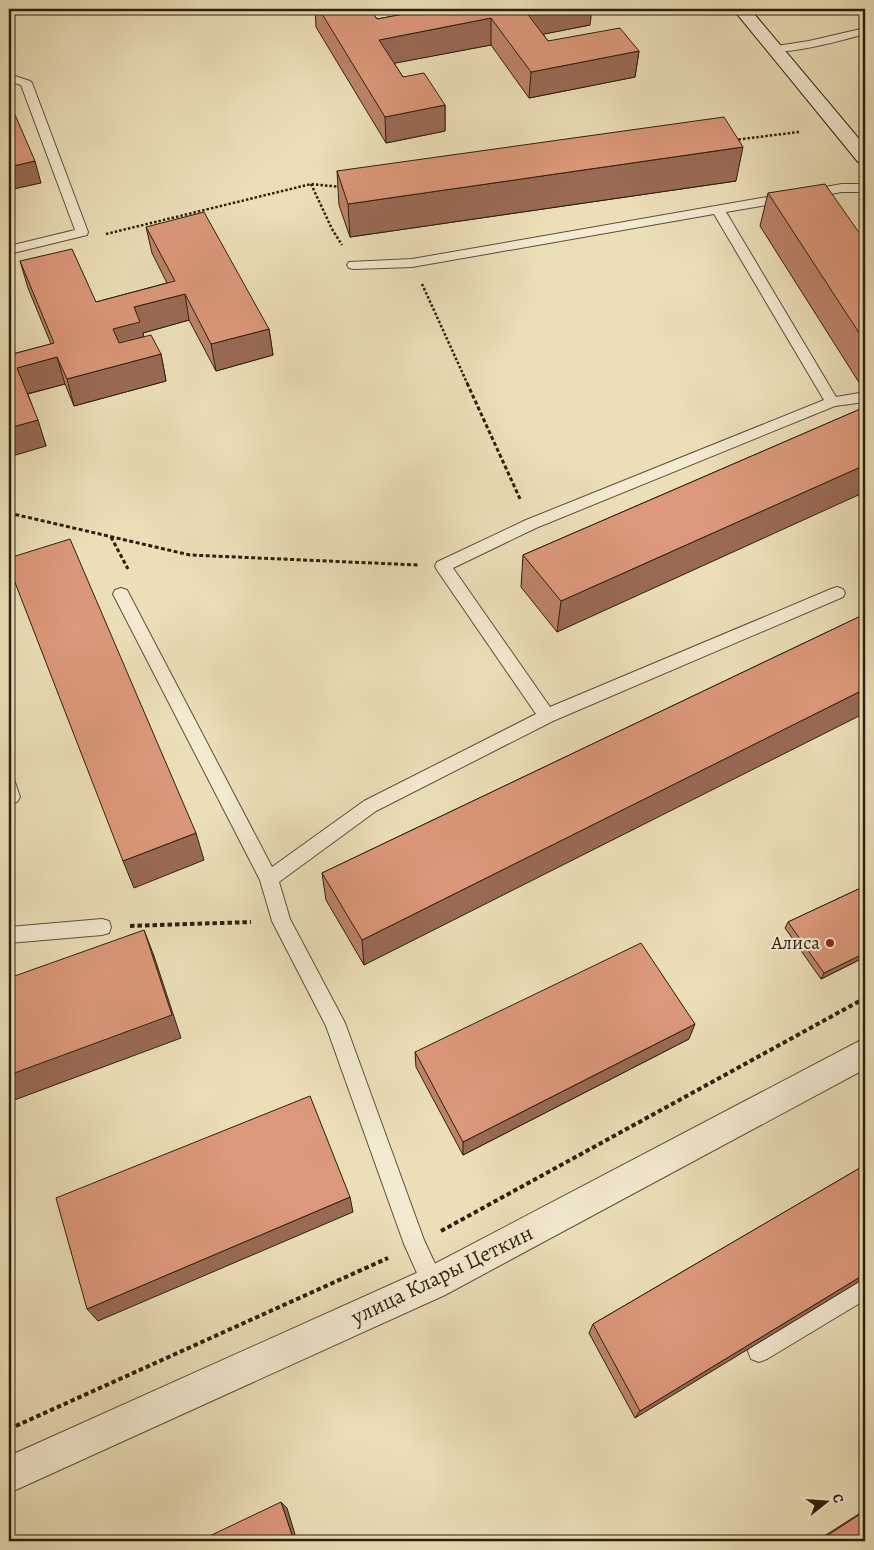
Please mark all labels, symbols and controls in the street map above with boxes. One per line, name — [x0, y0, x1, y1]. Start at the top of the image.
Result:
place label: Алиса — [771, 930, 820, 956]
marker: Алиса — [824, 937, 836, 949]
street label: улица Клары Цеткин — [345, 1218, 538, 1332]
north arrow — [802, 1478, 852, 1528]
text: С — [828, 1491, 848, 1506]

